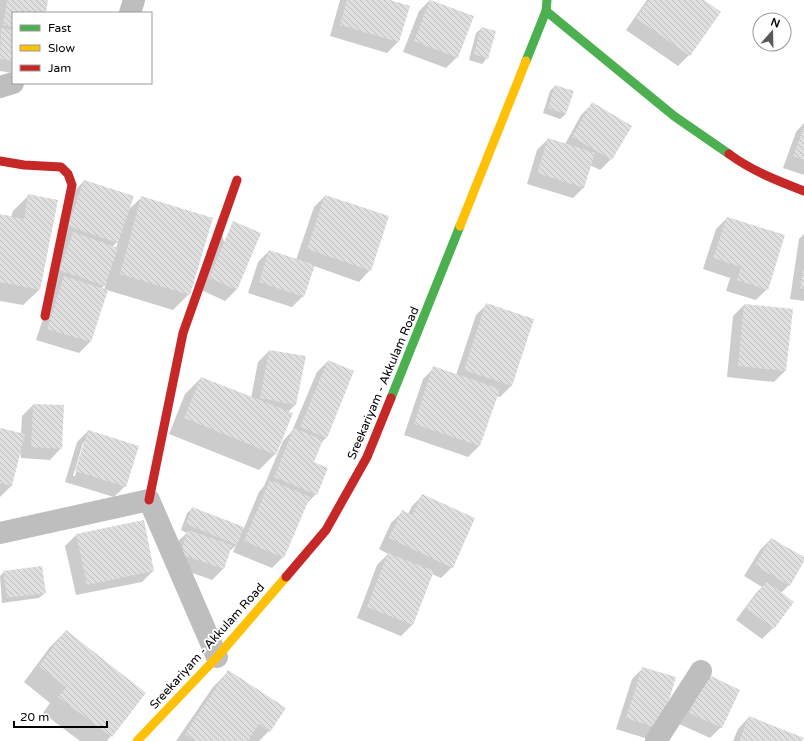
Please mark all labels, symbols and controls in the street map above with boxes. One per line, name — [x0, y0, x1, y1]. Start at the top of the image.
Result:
legend — [12, 12, 152, 84]
north arrow — [752, 12, 792, 52]
text: N — [769, 15, 782, 31]
text: Fast — [48, 21, 72, 35]
text: Slow — [48, 41, 75, 55]
text: Jam — [48, 61, 71, 75]
street label: Sreekariyam - Akkulam Road — [344, 305, 422, 461]
street label: Sreekariyam - Akkulam Road — [147, 580, 267, 712]
scale bar — [14, 703, 107, 729]
text: 20 m — [20, 710, 49, 724]

